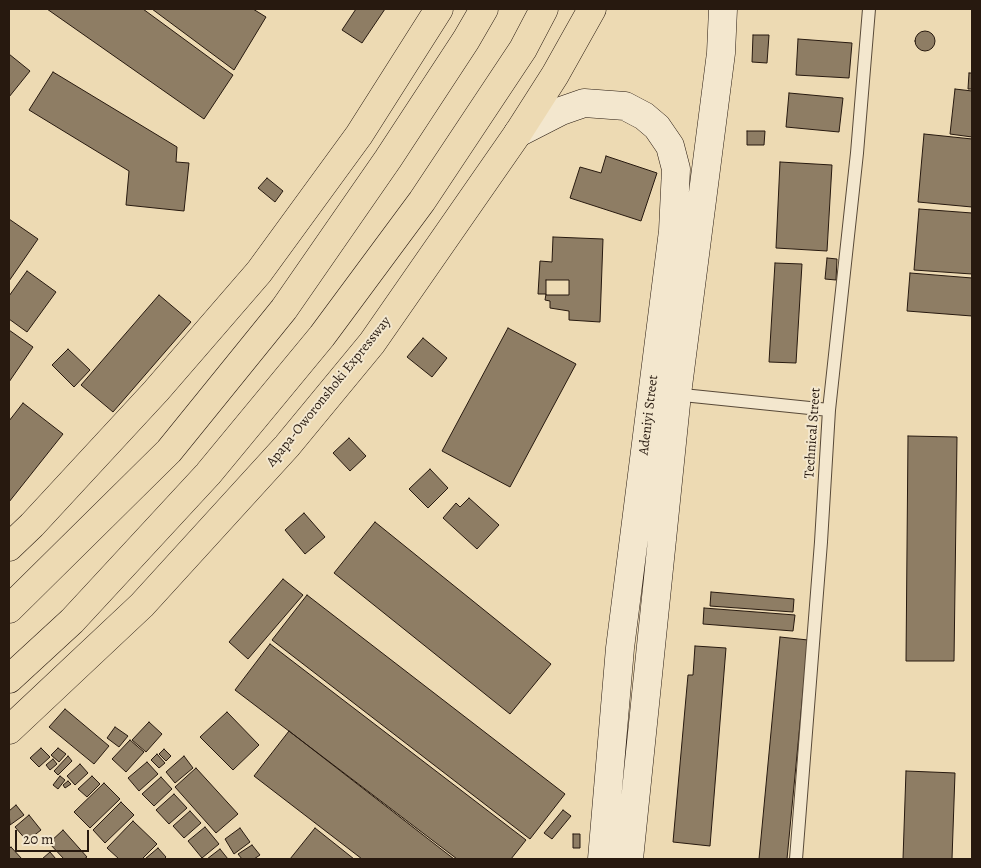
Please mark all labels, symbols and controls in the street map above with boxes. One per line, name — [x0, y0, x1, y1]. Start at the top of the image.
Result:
street label: Apapa-Oworonshoki Expressway — [263, 314, 395, 470]
street label: Adeniyi Street — [636, 374, 662, 456]
street label: Technical Street — [801, 387, 825, 479]
scale bar — [18, 820, 91, 852]
text: 20 m — [23, 829, 54, 849]

